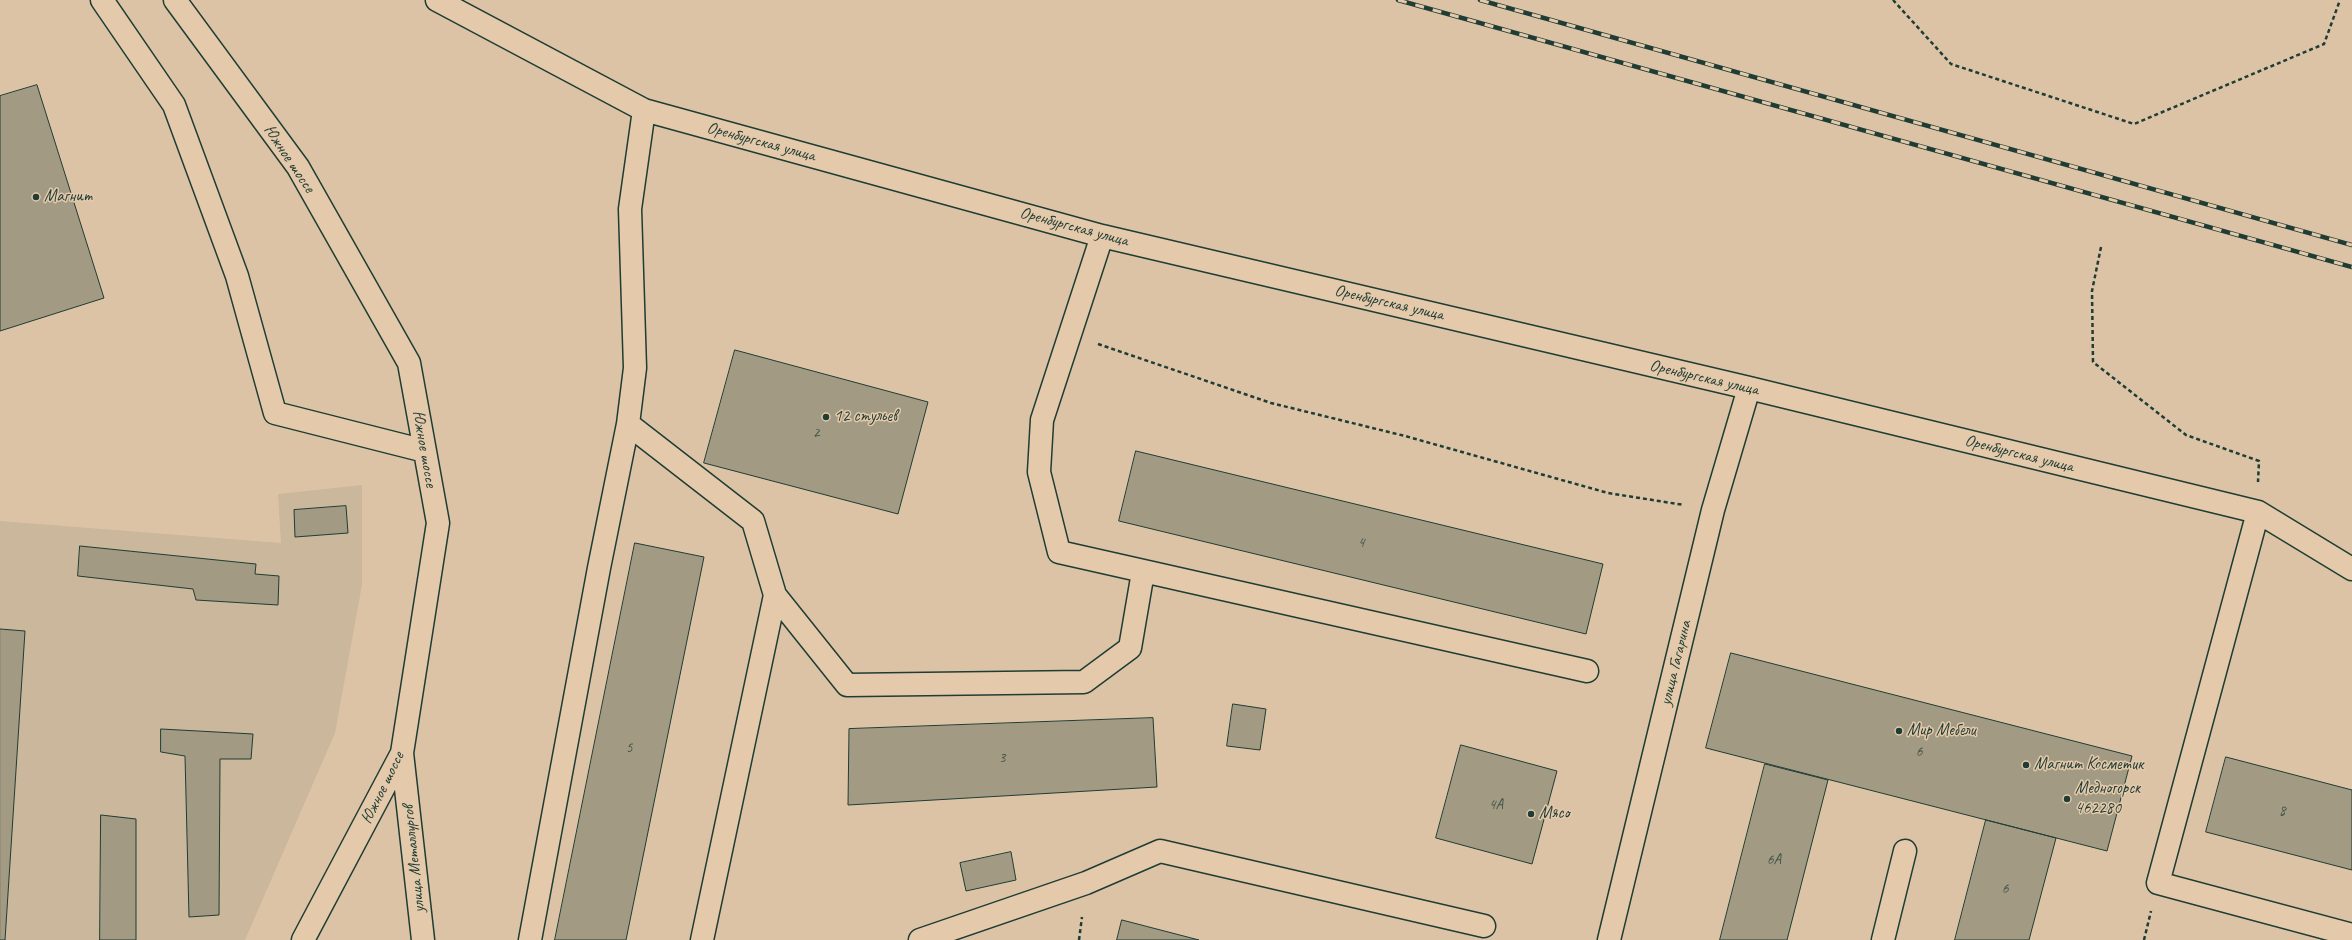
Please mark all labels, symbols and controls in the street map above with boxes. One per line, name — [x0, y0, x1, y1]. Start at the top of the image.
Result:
street label: Оренбургская улица — [705, 118, 817, 166]
street label: Южное шоссе — [259, 121, 319, 197]
place label: Магнит — [44, 187, 92, 207]
marker: Магнит — [31, 192, 41, 202]
street label: Оренбургская улица — [1018, 203, 1130, 251]
street label: Оренбургская улица — [1332, 281, 1446, 325]
street label: Оренбургская улица — [1647, 356, 1761, 400]
place label: 12 стульев — [834, 407, 897, 427]
street label: Южное шоссе — [407, 409, 441, 489]
marker: 12 стульев — [821, 412, 831, 422]
house number: 2 — [813, 424, 819, 442]
street label: Оренбургская улица — [1963, 431, 2075, 477]
house number: 4 — [1358, 534, 1364, 552]
street label: улица Гагарина — [1656, 618, 1696, 708]
place label: Мир Мебели — [1907, 721, 1976, 741]
marker: Мир Мебели — [1894, 726, 1904, 736]
house number: 5 — [626, 739, 632, 757]
house number: 6 — [1916, 743, 1922, 761]
street label: Южное шоссе — [357, 749, 409, 827]
house number: 3 — [999, 749, 1005, 767]
place label: Магнит Косметик — [2034, 755, 2143, 775]
marker: Магнит Косметик — [2021, 760, 2031, 770]
place label: Медногорск 462280 — [2075, 779, 2140, 819]
marker: Медногорск 462280 — [2062, 794, 2072, 804]
house number: 4А — [1489, 796, 1503, 814]
house number: 8 — [2279, 802, 2285, 820]
street label: улица Металлургов — [398, 804, 430, 914]
place label: Мясо — [1539, 804, 1569, 824]
marker: Мясо — [1526, 809, 1536, 819]
house number: 6А — [1767, 851, 1781, 869]
house number: 6 — [2002, 880, 2008, 898]

